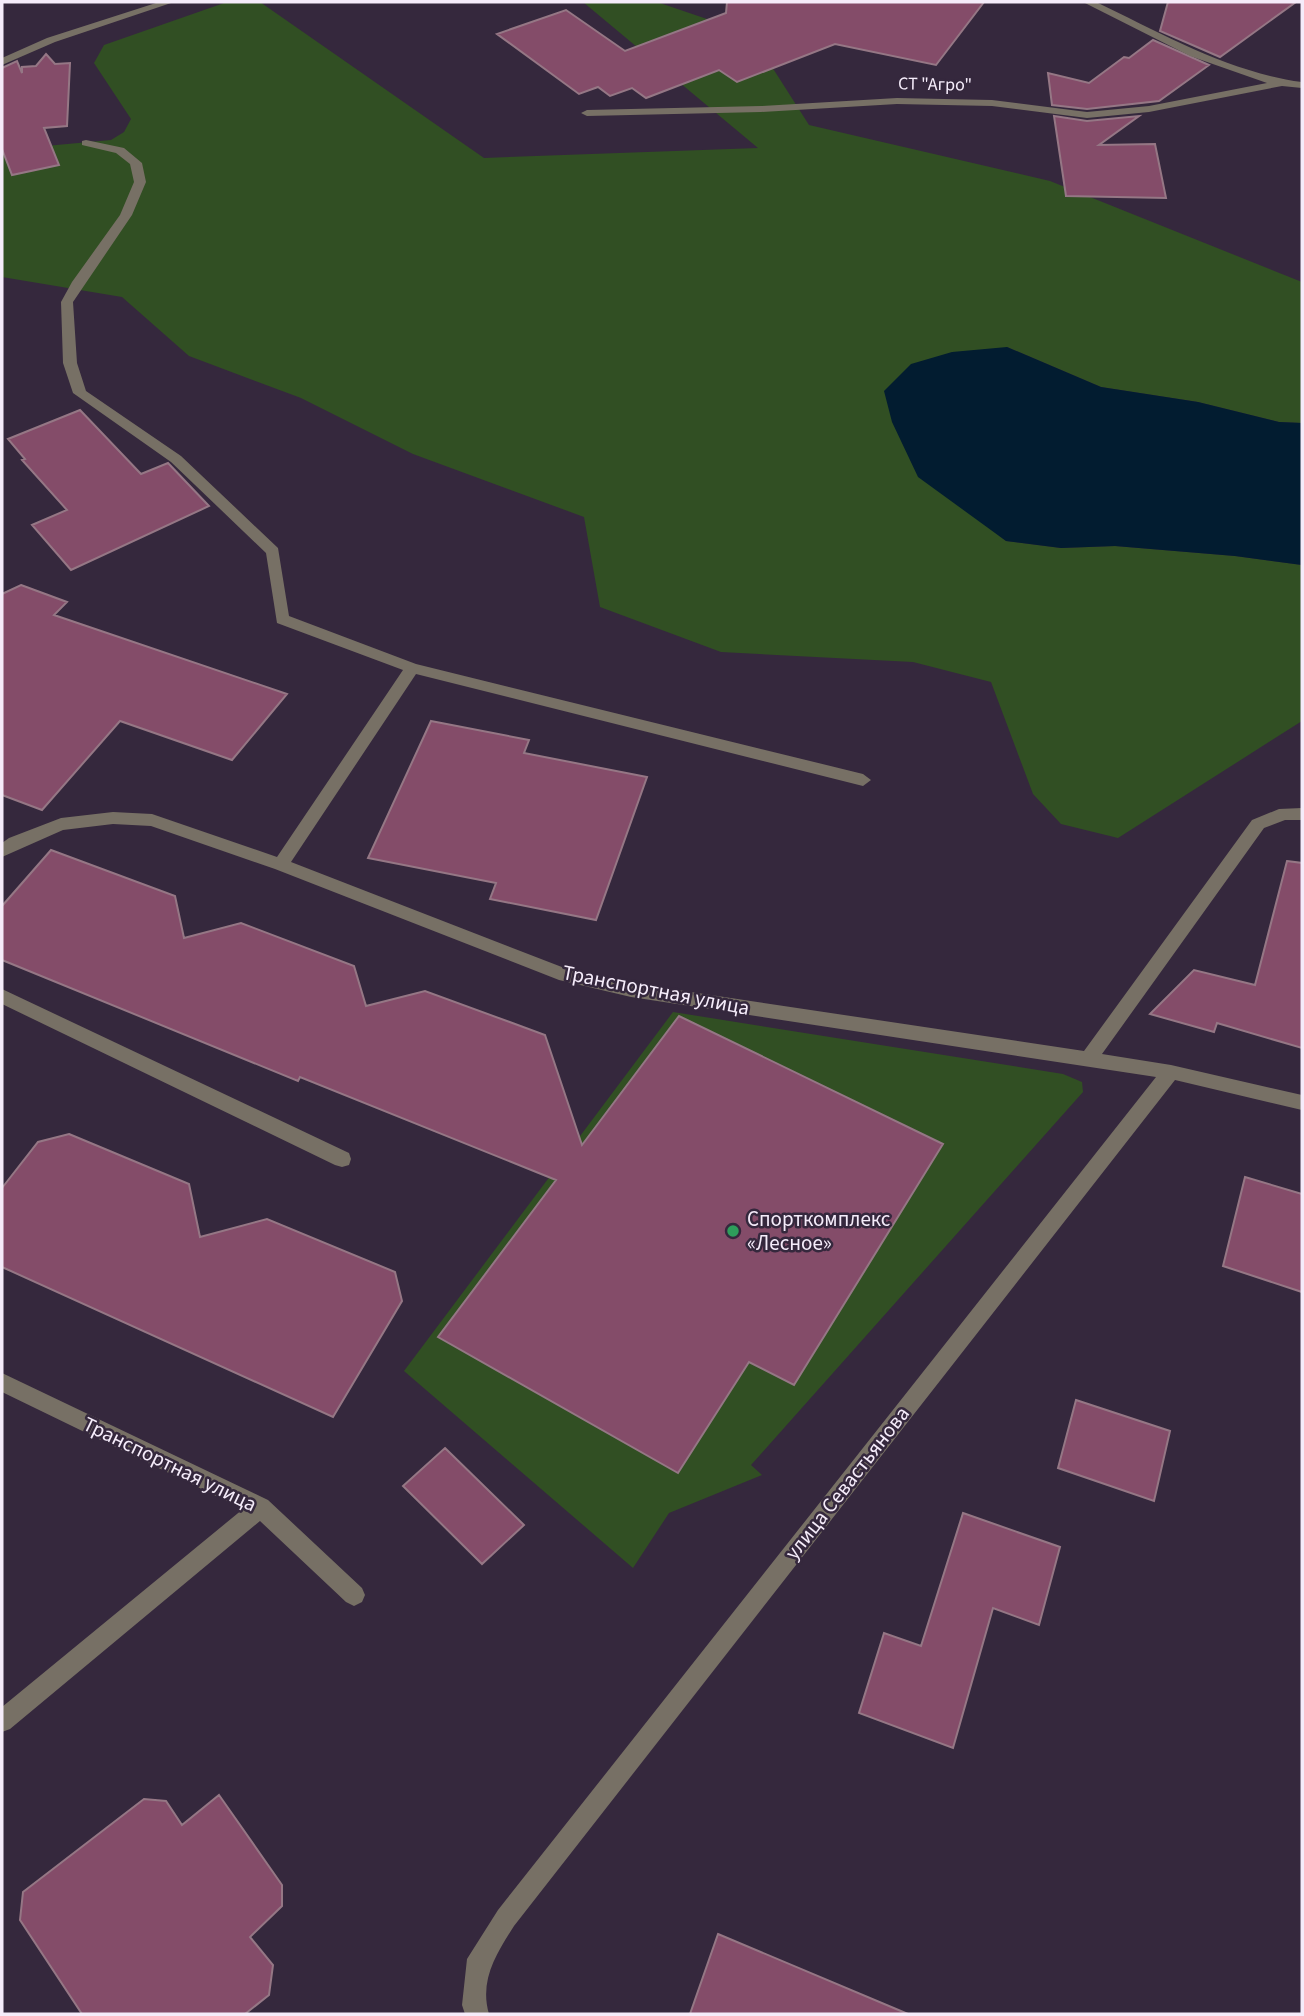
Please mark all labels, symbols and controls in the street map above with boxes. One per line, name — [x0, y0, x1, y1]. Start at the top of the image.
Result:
street label: СТ "Агро" — [898, 71, 972, 98]
street label: Транспортная улица — [560, 957, 752, 1023]
place label: Спорткомплекс «Лесное» — [747, 1204, 891, 1258]
marker: Спорткомплекс «Лесное» — [725, 1223, 741, 1239]
street label: улица Севастьянова — [778, 1400, 916, 1566]
street label: Транспортная улица — [78, 1409, 262, 1519]

